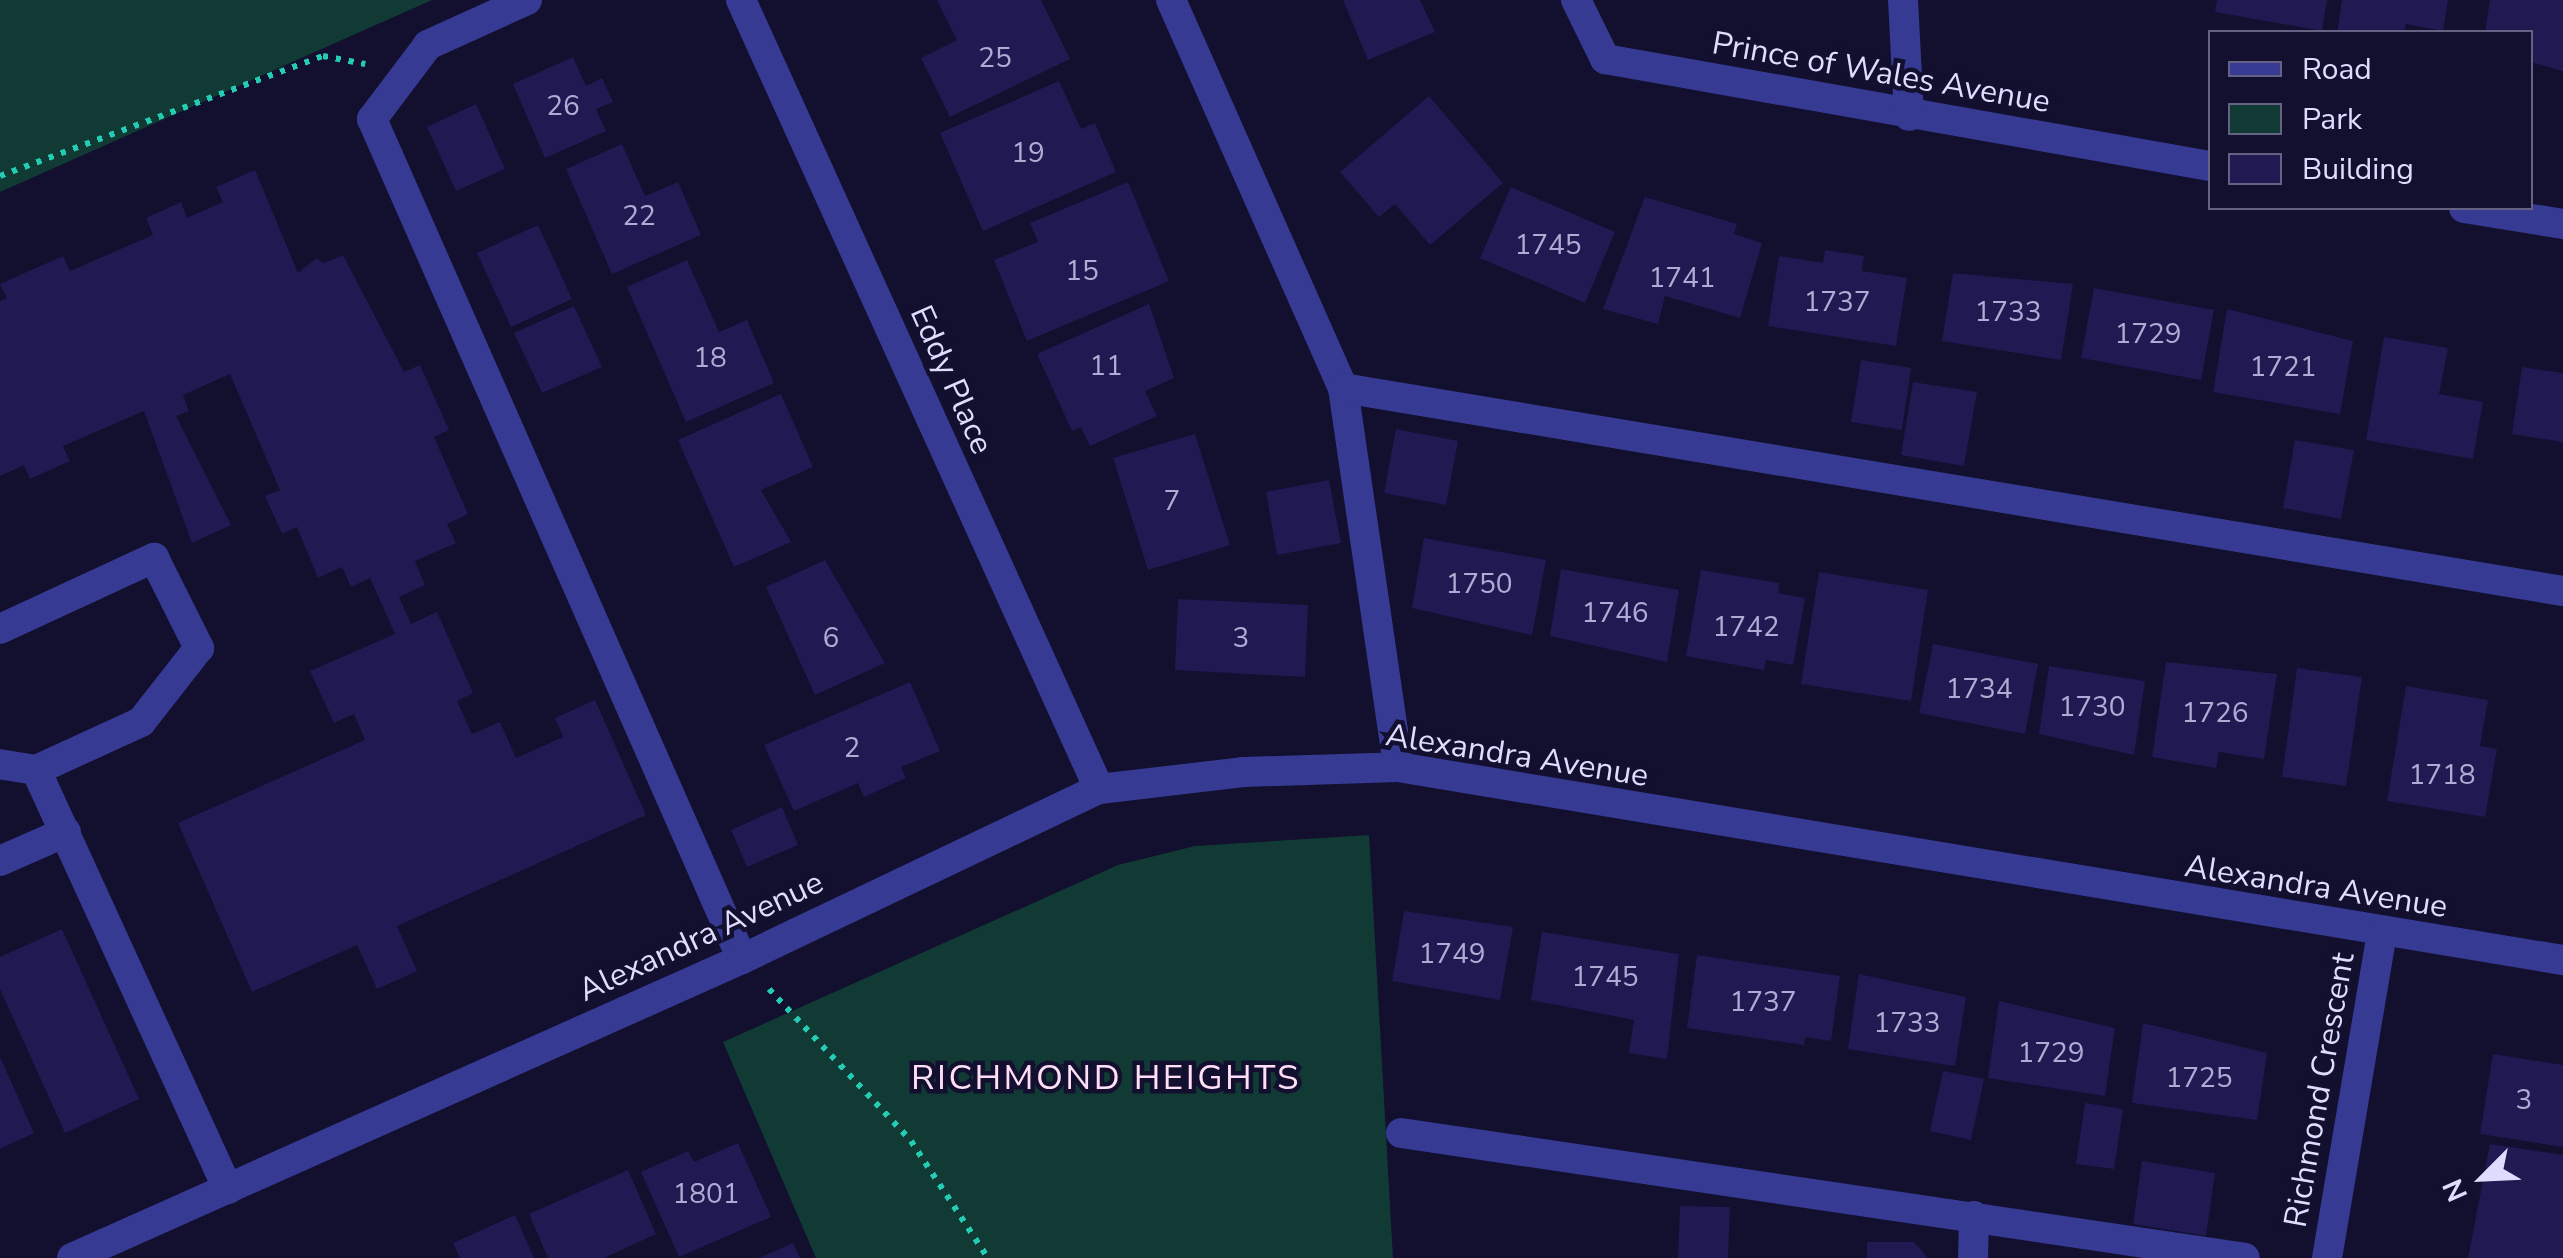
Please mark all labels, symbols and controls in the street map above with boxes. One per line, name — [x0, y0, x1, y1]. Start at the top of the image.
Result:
street label: Prince of Wales Avenue — [1709, 24, 2053, 122]
legend — [2208, 30, 2533, 210]
house number: 25 — [978, 41, 1012, 75]
text: Road — [2302, 49, 2372, 90]
house number: 26 — [546, 89, 580, 123]
text: Park — [2302, 99, 2362, 140]
house number: 19 — [1011, 136, 1045, 170]
text: Building — [2302, 149, 2414, 190]
house number: 22 — [622, 199, 656, 233]
house number: 1745 — [1514, 228, 1582, 262]
house number: 15 — [1065, 254, 1099, 288]
house number: 1741 — [1648, 261, 1716, 295]
house number: 1737 — [1803, 285, 1871, 319]
house number: 1733 — [1974, 295, 2042, 329]
street label: Eddy Place — [901, 300, 1001, 460]
house number: 1729 — [2114, 317, 2182, 351]
house number: 18 — [693, 341, 727, 375]
house number: 11 — [1089, 349, 1123, 383]
house number: 1721 — [2249, 350, 2317, 384]
house number: 7 — [1164, 484, 1180, 518]
house number: 1750 — [1445, 567, 1513, 601]
house number: 1746 — [1581, 596, 1649, 630]
house number: 1742 — [1712, 610, 1780, 644]
house number: 6 — [823, 621, 839, 655]
house number: 3 — [1233, 621, 1249, 655]
house number: 1734 — [1945, 672, 2013, 706]
house number: 1730 — [2058, 690, 2126, 724]
house number: 1726 — [2181, 696, 2249, 730]
street label: Alexandra Avenue — [1383, 716, 1651, 796]
house number: 2 — [844, 731, 860, 765]
house number: 1718 — [2408, 758, 2476, 792]
street label: Alexandra Avenue — [2182, 847, 2450, 927]
street label: Alexandra Avenue — [573, 864, 829, 1010]
house number: 1749 — [1418, 937, 1486, 971]
street label: Richmond Crescent — [2277, 950, 2363, 1230]
house number: 1745 — [1571, 960, 1639, 994]
house number: 1737 — [1729, 985, 1797, 1019]
house number: 1733 — [1873, 1006, 1941, 1040]
house number: 1729 — [2017, 1036, 2085, 1070]
district label: RICHMOND HEIGHTS — [911, 1057, 1301, 1099]
house number: 1725 — [2165, 1061, 2233, 1095]
house number: 3 — [2516, 1083, 2532, 1117]
north arrow — [2433, 1128, 2533, 1228]
text: N — [2434, 1173, 2477, 1208]
house number: 1801 — [672, 1177, 740, 1211]

